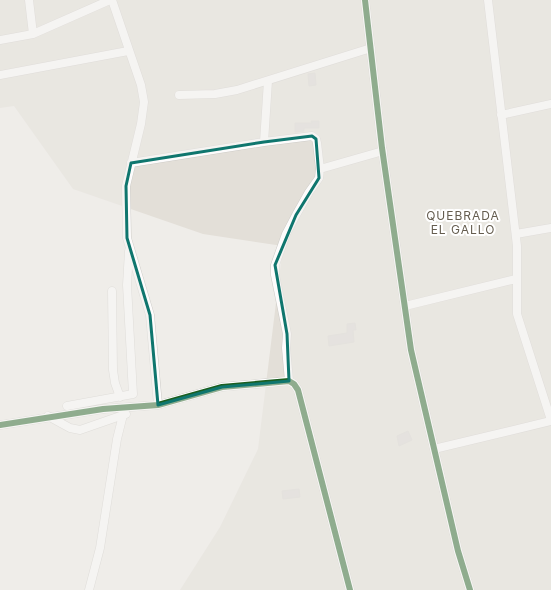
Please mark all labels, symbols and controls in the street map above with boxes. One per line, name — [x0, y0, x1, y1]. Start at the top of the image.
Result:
district label: QUEBRADA EL GALLO — [426, 208, 500, 237]

